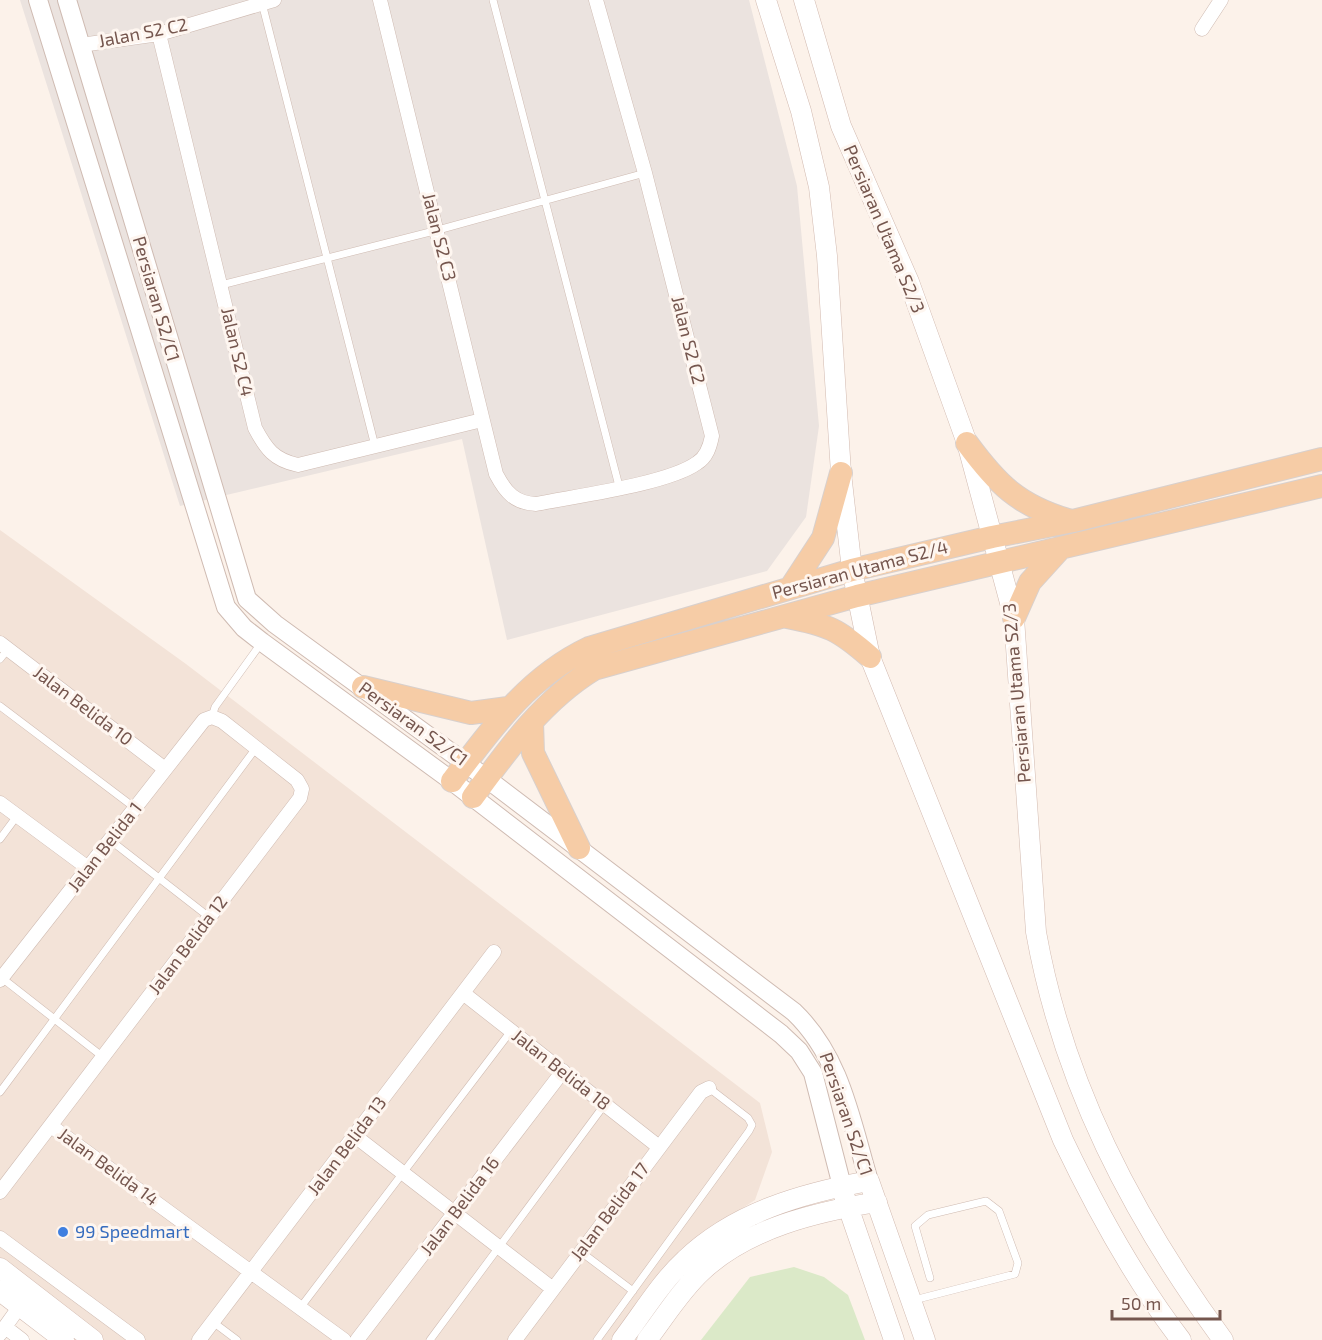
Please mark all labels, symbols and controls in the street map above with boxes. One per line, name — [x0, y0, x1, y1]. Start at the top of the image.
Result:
street label: Jalan S2 C2 — [96, 13, 189, 51]
street label: Persiaran Utama S2/3 — [840, 141, 930, 316]
street label: Jalan S2 C3 — [418, 190, 462, 283]
street label: Persiaran S2/C1 — [129, 234, 185, 364]
street label: Jalan S2 C2 — [667, 293, 711, 386]
street label: Jalan S2 C4 — [217, 305, 259, 399]
street label: Persiaran Utama S2/4 — [769, 535, 950, 603]
street label: Persiaran Utama S2/3 — [997, 602, 1035, 784]
street label: Jalan Belida 10 — [30, 661, 138, 750]
street label: Persiaran S2/C1 — [355, 676, 472, 770]
street label: Jalan Belida 1 — [62, 797, 146, 896]
street label: Jalan Belida 12 — [143, 891, 231, 998]
street label: Jalan Belida 18 — [508, 1024, 615, 1114]
street label: Persiaran S2/C1 — [816, 1049, 878, 1178]
street label: Jalan Belida 13 — [302, 1092, 390, 1199]
street label: Jalan Belida 14 — [54, 1122, 163, 1210]
street label: Jalan Belida 16 — [415, 1152, 503, 1259]
street label: Jalan Belida 17 — [565, 1158, 653, 1265]
place label: 99 Speedmart — [75, 1220, 190, 1242]
marker: 99 Speedmart — [56, 1225, 70, 1239]
scale bar — [1112, 1283, 1220, 1321]
text: 50 m — [1121, 1292, 1161, 1314]

